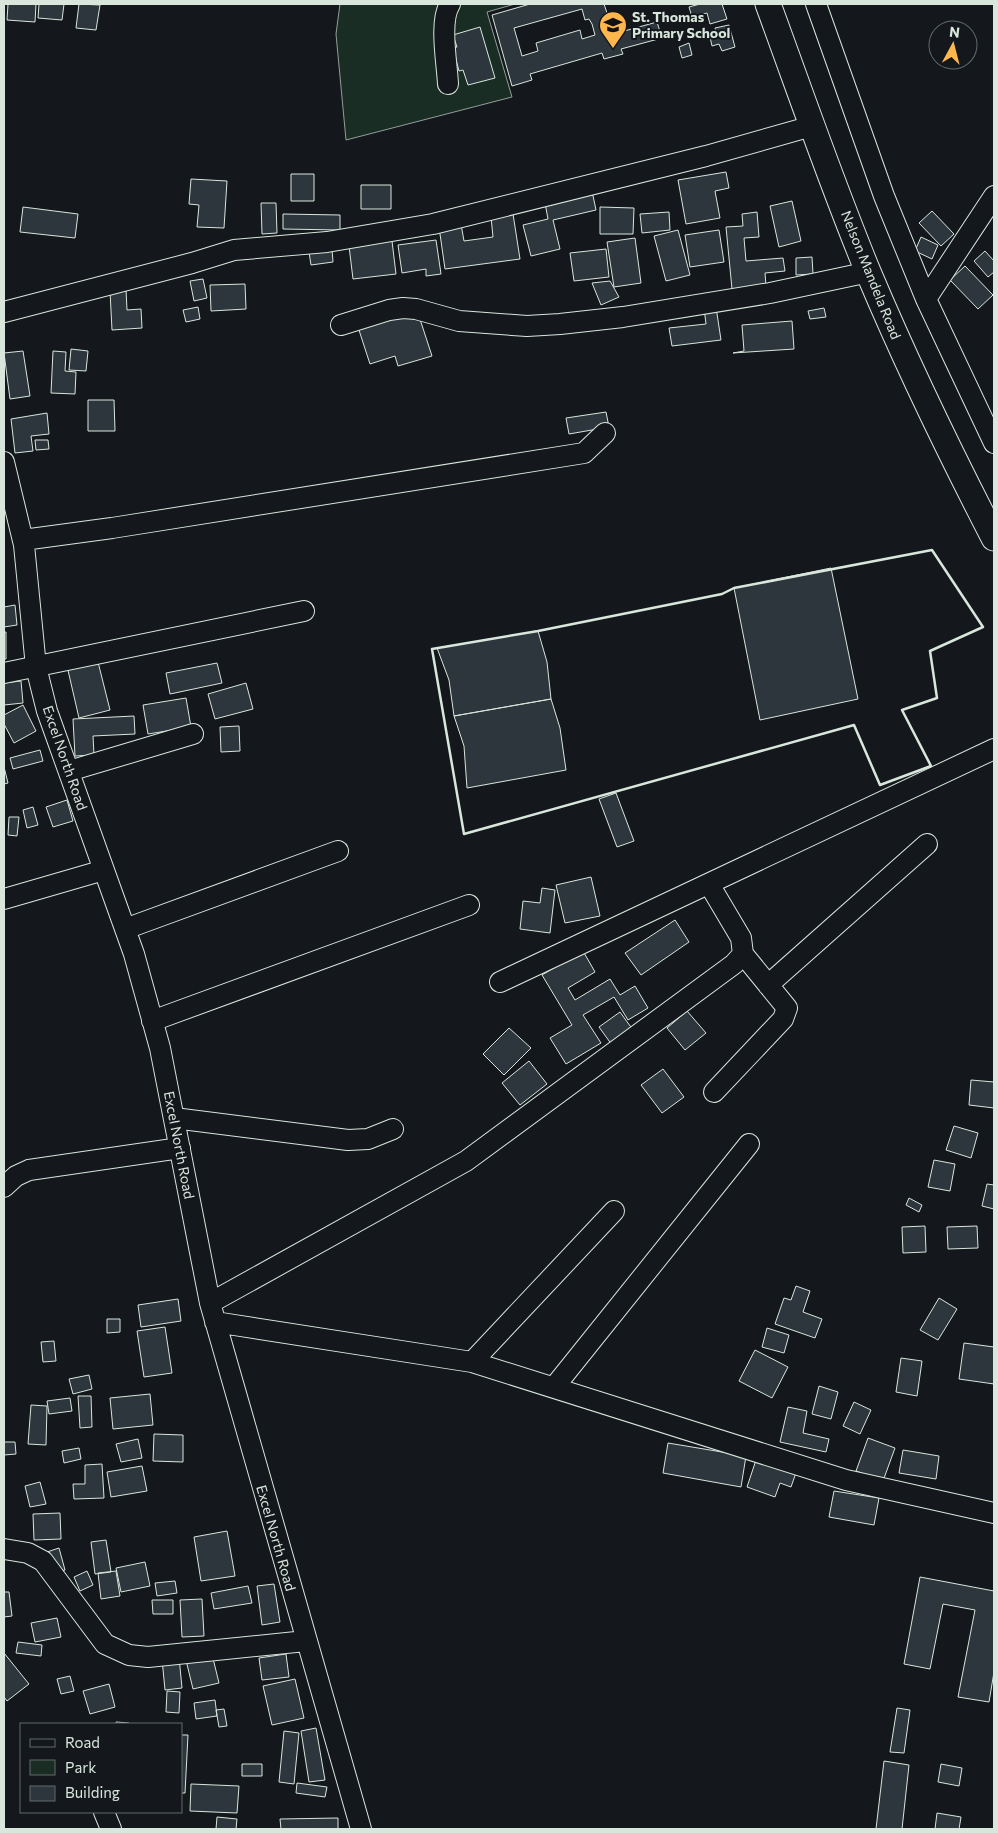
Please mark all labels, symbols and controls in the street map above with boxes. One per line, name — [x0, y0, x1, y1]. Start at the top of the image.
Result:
place label: St. Thomas Primary School — [632, 8, 730, 41]
school or university icon: St. Thomas Primary School — [598, 10, 628, 49]
north arrow — [928, 20, 978, 70]
text: N — [948, 23, 961, 41]
street label: Nelson Mandela Road — [838, 208, 905, 342]
street label: Excel North Road — [40, 703, 91, 812]
street label: Excel North Road — [161, 1089, 198, 1200]
street label: Excel North Road — [253, 1483, 300, 1593]
legend — [20, 1723, 182, 1813]
text: Road — [65, 1733, 100, 1751]
text: Park — [65, 1758, 96, 1776]
text: Building — [65, 1783, 120, 1801]

